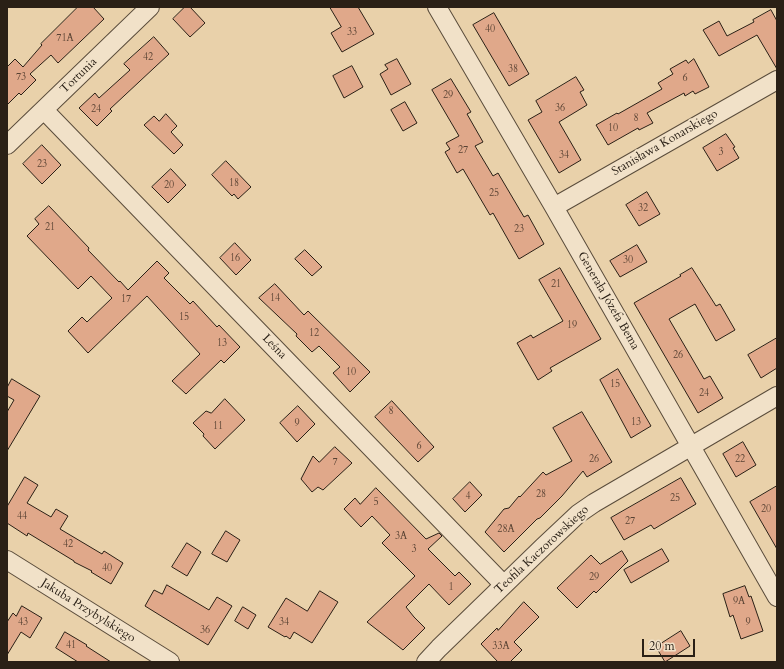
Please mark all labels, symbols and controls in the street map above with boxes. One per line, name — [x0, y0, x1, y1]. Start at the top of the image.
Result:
house number: 40 — [485, 24, 495, 36]
house number: 33 — [347, 27, 357, 39]
house number: 71A — [56, 33, 74, 45]
house number: 42 — [143, 52, 153, 64]
street label: Tortunia — [58, 55, 100, 97]
house number: 38 — [508, 64, 518, 76]
house number: 73 — [16, 72, 26, 84]
house number: 6 — [682, 73, 688, 85]
house number: 29 — [443, 90, 453, 102]
house number: 36 — [555, 103, 565, 115]
house number: 24 — [91, 104, 101, 116]
street label: Stanisława Konarskiego — [609, 107, 721, 179]
house number: 8 — [633, 113, 639, 125]
house number: 10 — [608, 123, 618, 135]
house number: 27 — [458, 145, 468, 157]
house number: 3 — [718, 147, 724, 159]
house number: 34 — [559, 150, 569, 162]
house number: 23 — [37, 159, 47, 171]
house number: 18 — [229, 178, 239, 190]
house number: 20 — [164, 180, 174, 192]
house number: 25 — [489, 188, 499, 200]
house number: 32 — [638, 203, 648, 215]
house number: 21 — [45, 222, 55, 234]
house number: 23 — [514, 224, 524, 236]
street label: Generała Józefa Bema — [574, 249, 642, 353]
house number: 16 — [230, 253, 240, 265]
house number: 30 — [623, 255, 633, 267]
house number: 21 — [551, 279, 561, 291]
house number: 14 — [270, 293, 280, 305]
house number: 17 — [121, 294, 131, 306]
house number: 15 — [179, 312, 189, 324]
house number: 19 — [567, 320, 577, 332]
house number: 12 — [309, 328, 319, 340]
street label: Leśna — [259, 332, 289, 362]
house number: 13 — [217, 338, 227, 350]
house number: 26 — [673, 350, 683, 362]
house number: 10 — [346, 367, 356, 379]
house number: 15 — [610, 379, 620, 391]
house number: 24 — [699, 388, 709, 400]
house number: 8 — [388, 406, 394, 418]
house number: 13 — [631, 417, 641, 429]
house number: 9 — [294, 418, 300, 430]
house number: 11 — [213, 421, 223, 433]
house number: 6 — [416, 441, 422, 453]
house number: 26 — [589, 454, 599, 466]
house number: 22 — [735, 454, 745, 466]
house number: 7 — [332, 457, 338, 469]
house number: 28 — [536, 489, 546, 501]
house number: 4 — [465, 491, 471, 503]
house number: 25 — [670, 493, 680, 505]
house number: 5 — [373, 497, 379, 509]
street label: Teofila Kaczorowskiego — [492, 503, 592, 597]
house number: 20 — [761, 504, 771, 516]
house number: 44 — [17, 511, 27, 523]
house number: 27 — [625, 516, 635, 528]
house number: 28A — [497, 524, 515, 536]
house number: 3A — [395, 531, 407, 543]
house number: 42 — [63, 539, 73, 551]
house number: 3 — [411, 544, 417, 556]
house number: 40 — [102, 563, 112, 575]
house number: 29 — [589, 572, 599, 584]
street label: Jakuba Przybylskiego — [38, 576, 138, 646]
house number: 1 — [448, 582, 454, 594]
house number: 9A — [733, 596, 745, 608]
house number: 43 — [18, 617, 28, 629]
house number: 34 — [279, 617, 289, 629]
house number: 9 — [745, 617, 751, 629]
house number: 36 — [200, 625, 210, 637]
scale bar — [644, 631, 697, 657]
text: 20 m — [649, 638, 675, 654]
house number: 41 — [66, 640, 76, 652]
house number: 33A — [492, 641, 510, 653]

